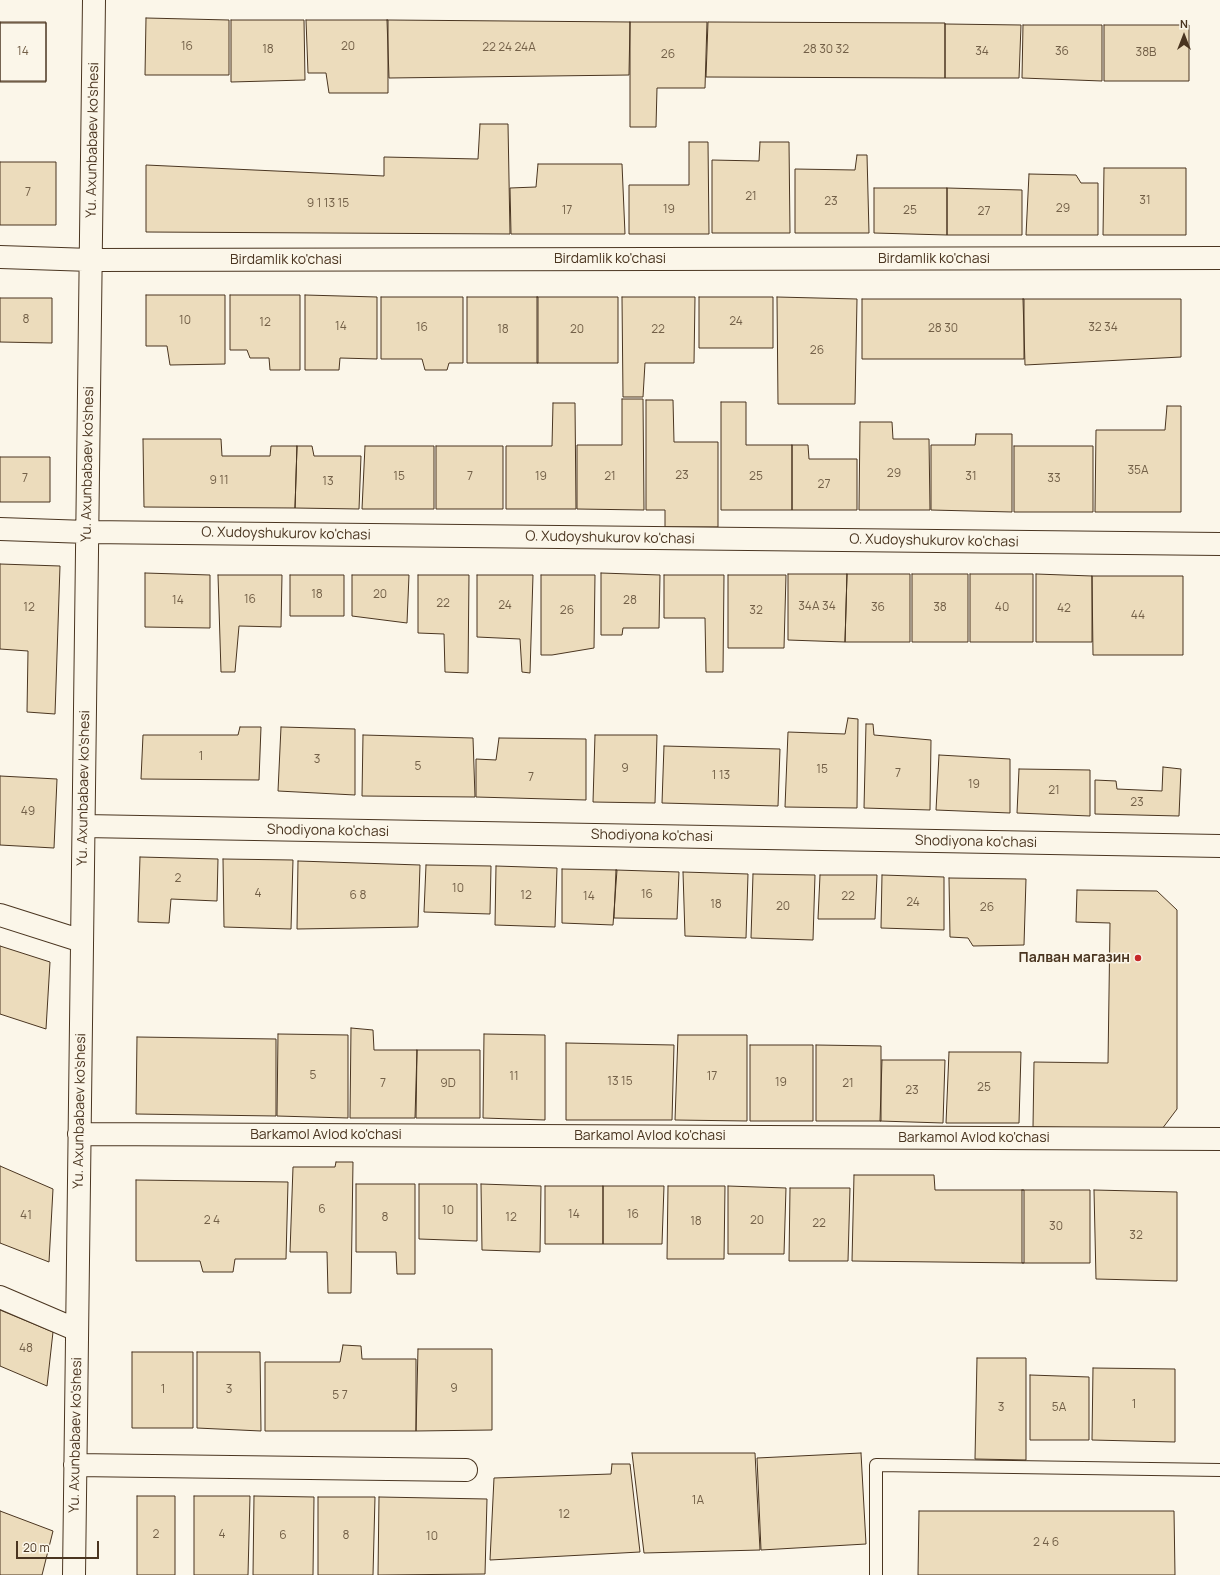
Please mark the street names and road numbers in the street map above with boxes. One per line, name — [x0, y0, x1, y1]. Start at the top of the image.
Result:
street label: Yu. Axunbabaev ko'shesi — [83, 62, 103, 218]
street label: Birdamlik ko'chasi — [554, 251, 666, 267]
street label: Birdamlik ko'chasi — [878, 251, 990, 267]
street label: Birdamlik ko'chasi — [230, 252, 342, 268]
street label: Yu. Axunbabaev ko'shesi — [78, 386, 98, 542]
street label: O. Xudoyshukurov ko'chasi — [201, 524, 371, 544]
street label: O. Xudoyshukurov ko'chasi — [525, 528, 695, 548]
street label: O. Xudoyshukurov ko'chasi — [849, 531, 1019, 551]
street label: Yu. Axunbabaev ko'shesi — [74, 710, 94, 866]
street label: Shodiyona ko'chasi — [267, 822, 389, 840]
street label: Shodiyona ko'chasi — [591, 827, 713, 845]
street label: Shodiyona ko'chasi — [915, 833, 1037, 851]
street label: Yu. Axunbabaev ko'shesi — [70, 1033, 90, 1189]
street label: Barkamol Avlod ko'chasi — [250, 1127, 402, 1143]
street label: Barkamol Avlod ko'chasi — [574, 1128, 726, 1144]
street label: Barkamol Avlod ko'chasi — [898, 1130, 1050, 1146]
street label: Yu. Axunbabaev ko'shesi — [66, 1357, 86, 1513]

